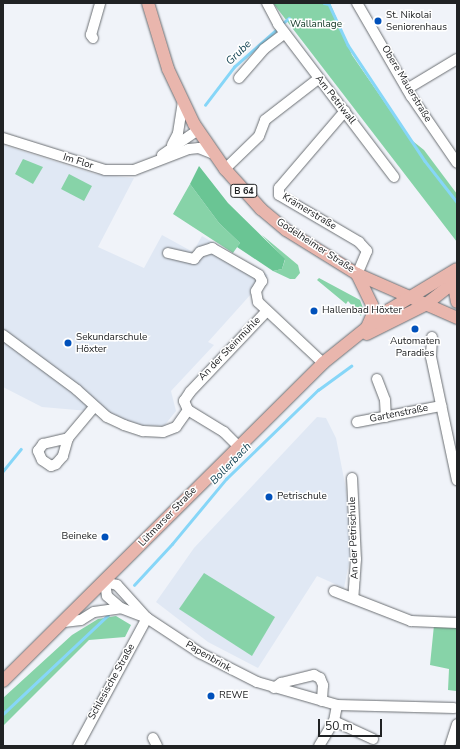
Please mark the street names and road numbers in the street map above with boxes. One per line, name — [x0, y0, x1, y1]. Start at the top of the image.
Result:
street label: Obere Mauerstraße — [378, 44, 434, 124]
street label: Am Petriwall — [312, 73, 358, 127]
street label: Im Flor — [61, 152, 95, 172]
road number: B 64 — [230, 184, 258, 198]
street label: Krämerstraße — [280, 191, 338, 233]
street label: Godelheimer Straße — [274, 216, 356, 276]
street label: An der Steinmühle — [197, 315, 263, 383]
street label: Gartenstraße — [369, 402, 429, 426]
street label: Lütmarser Straße — [137, 485, 199, 549]
street label: An der Petrischule — [347, 497, 361, 579]
street label: Papenbrink — [183, 639, 233, 675]
street label: Schlesische Straße — [86, 642, 138, 722]

